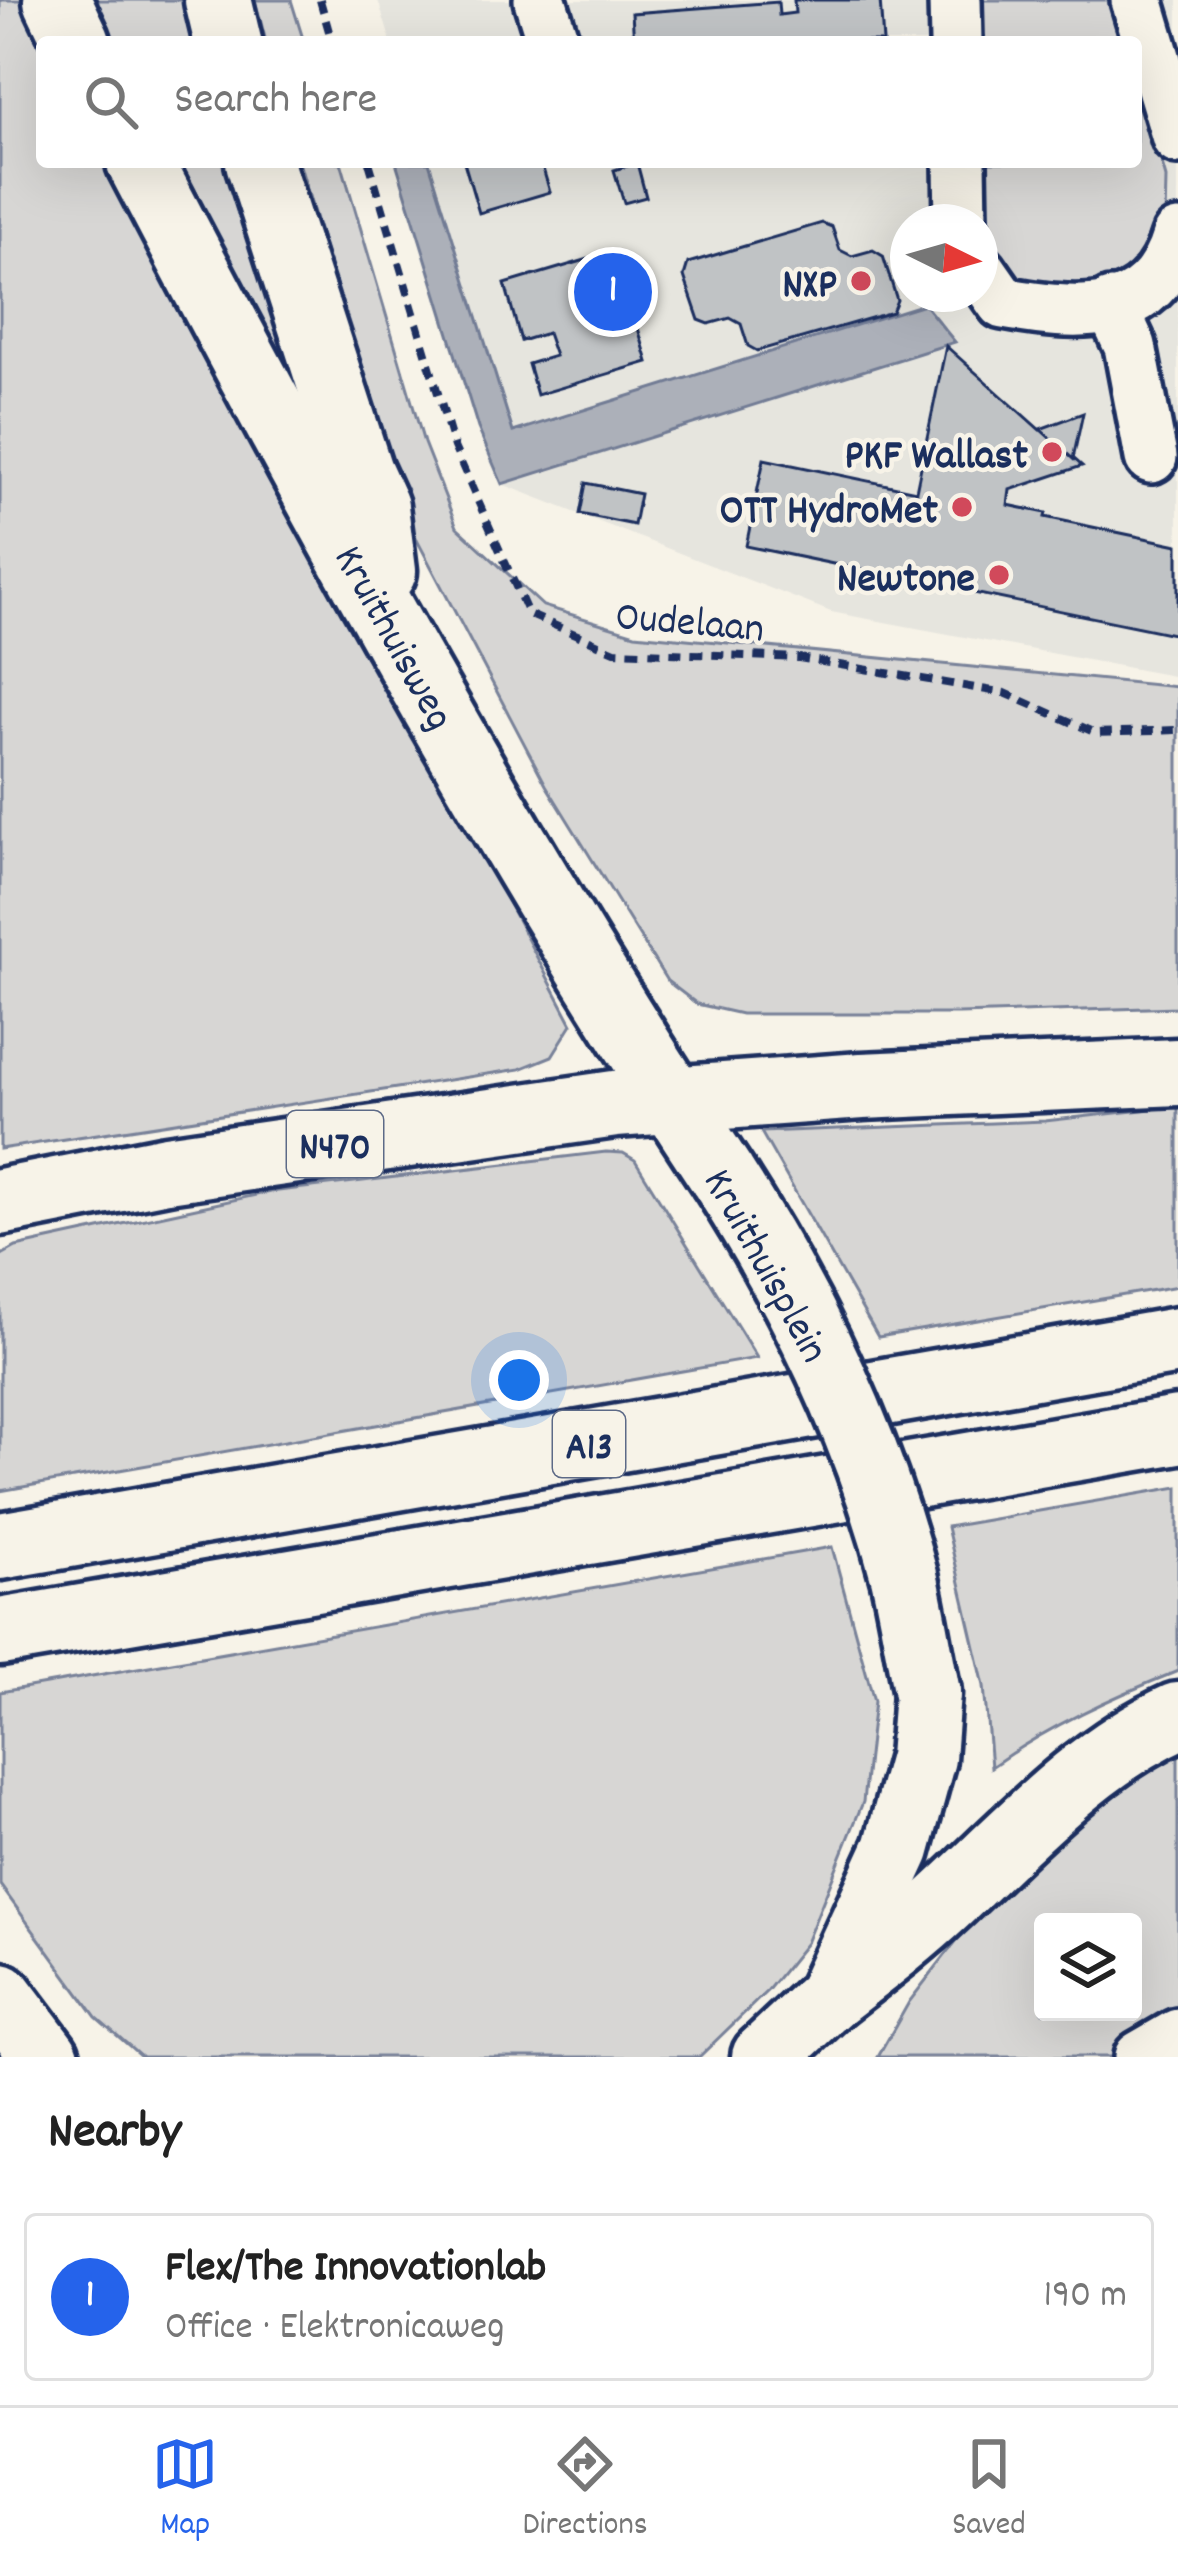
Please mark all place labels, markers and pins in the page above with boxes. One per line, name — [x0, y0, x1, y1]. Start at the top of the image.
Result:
pin: 1 — [574, 247, 652, 337]
place label: NXP — [782, 258, 837, 318]
marker: NXP — [848, 268, 874, 294]
place label: PKF Wallast — [845, 429, 1029, 489]
marker: PKF Wallast — [1039, 439, 1065, 465]
place label: OTT HydroMet — [720, 484, 938, 544]
marker: OTT HydroMet — [949, 494, 975, 520]
place label: Newtone — [837, 552, 975, 612]
marker: Newtone — [986, 562, 1012, 588]

